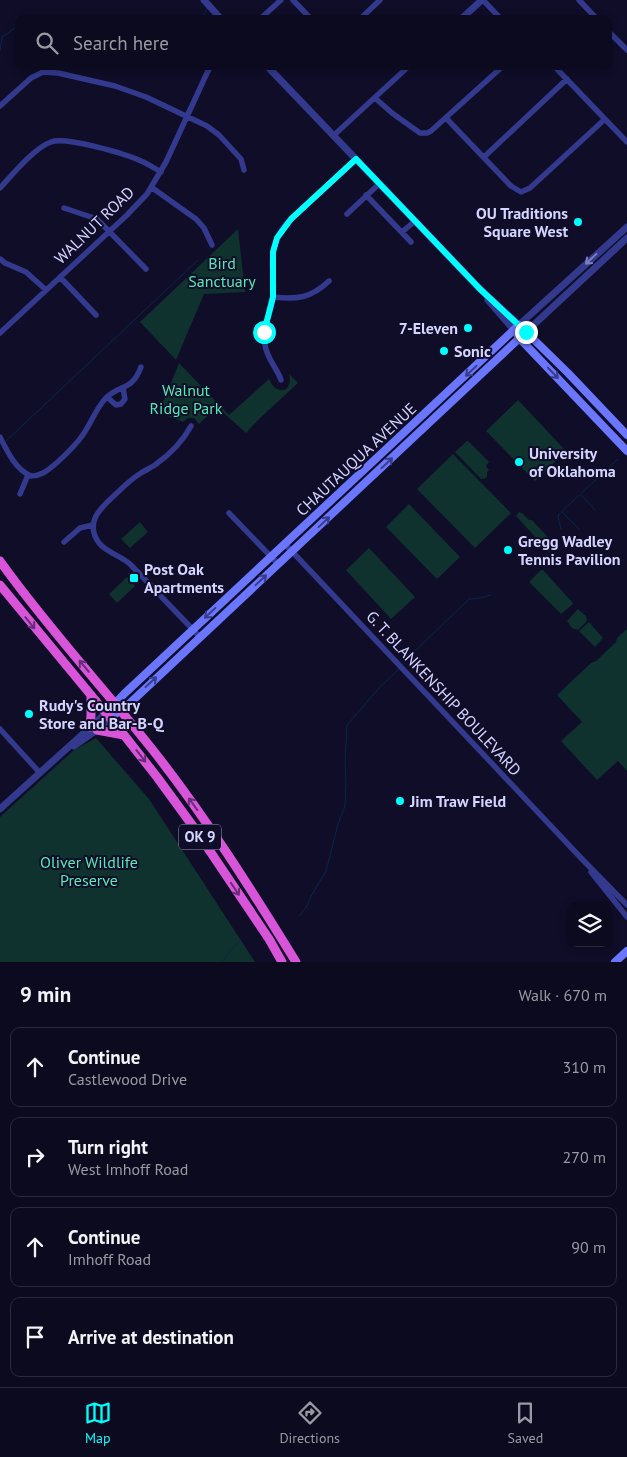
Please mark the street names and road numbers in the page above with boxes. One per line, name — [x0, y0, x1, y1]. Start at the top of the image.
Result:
street label: WALNUT ROAD — [50, 182, 138, 268]
street label: CHAUTAUQUA AVENUE — [292, 398, 420, 520]
street label: G. T. BLANKENSHIP BOULEVARD — [362, 606, 526, 780]
road number: OK 9 — [179, 824, 221, 850]

